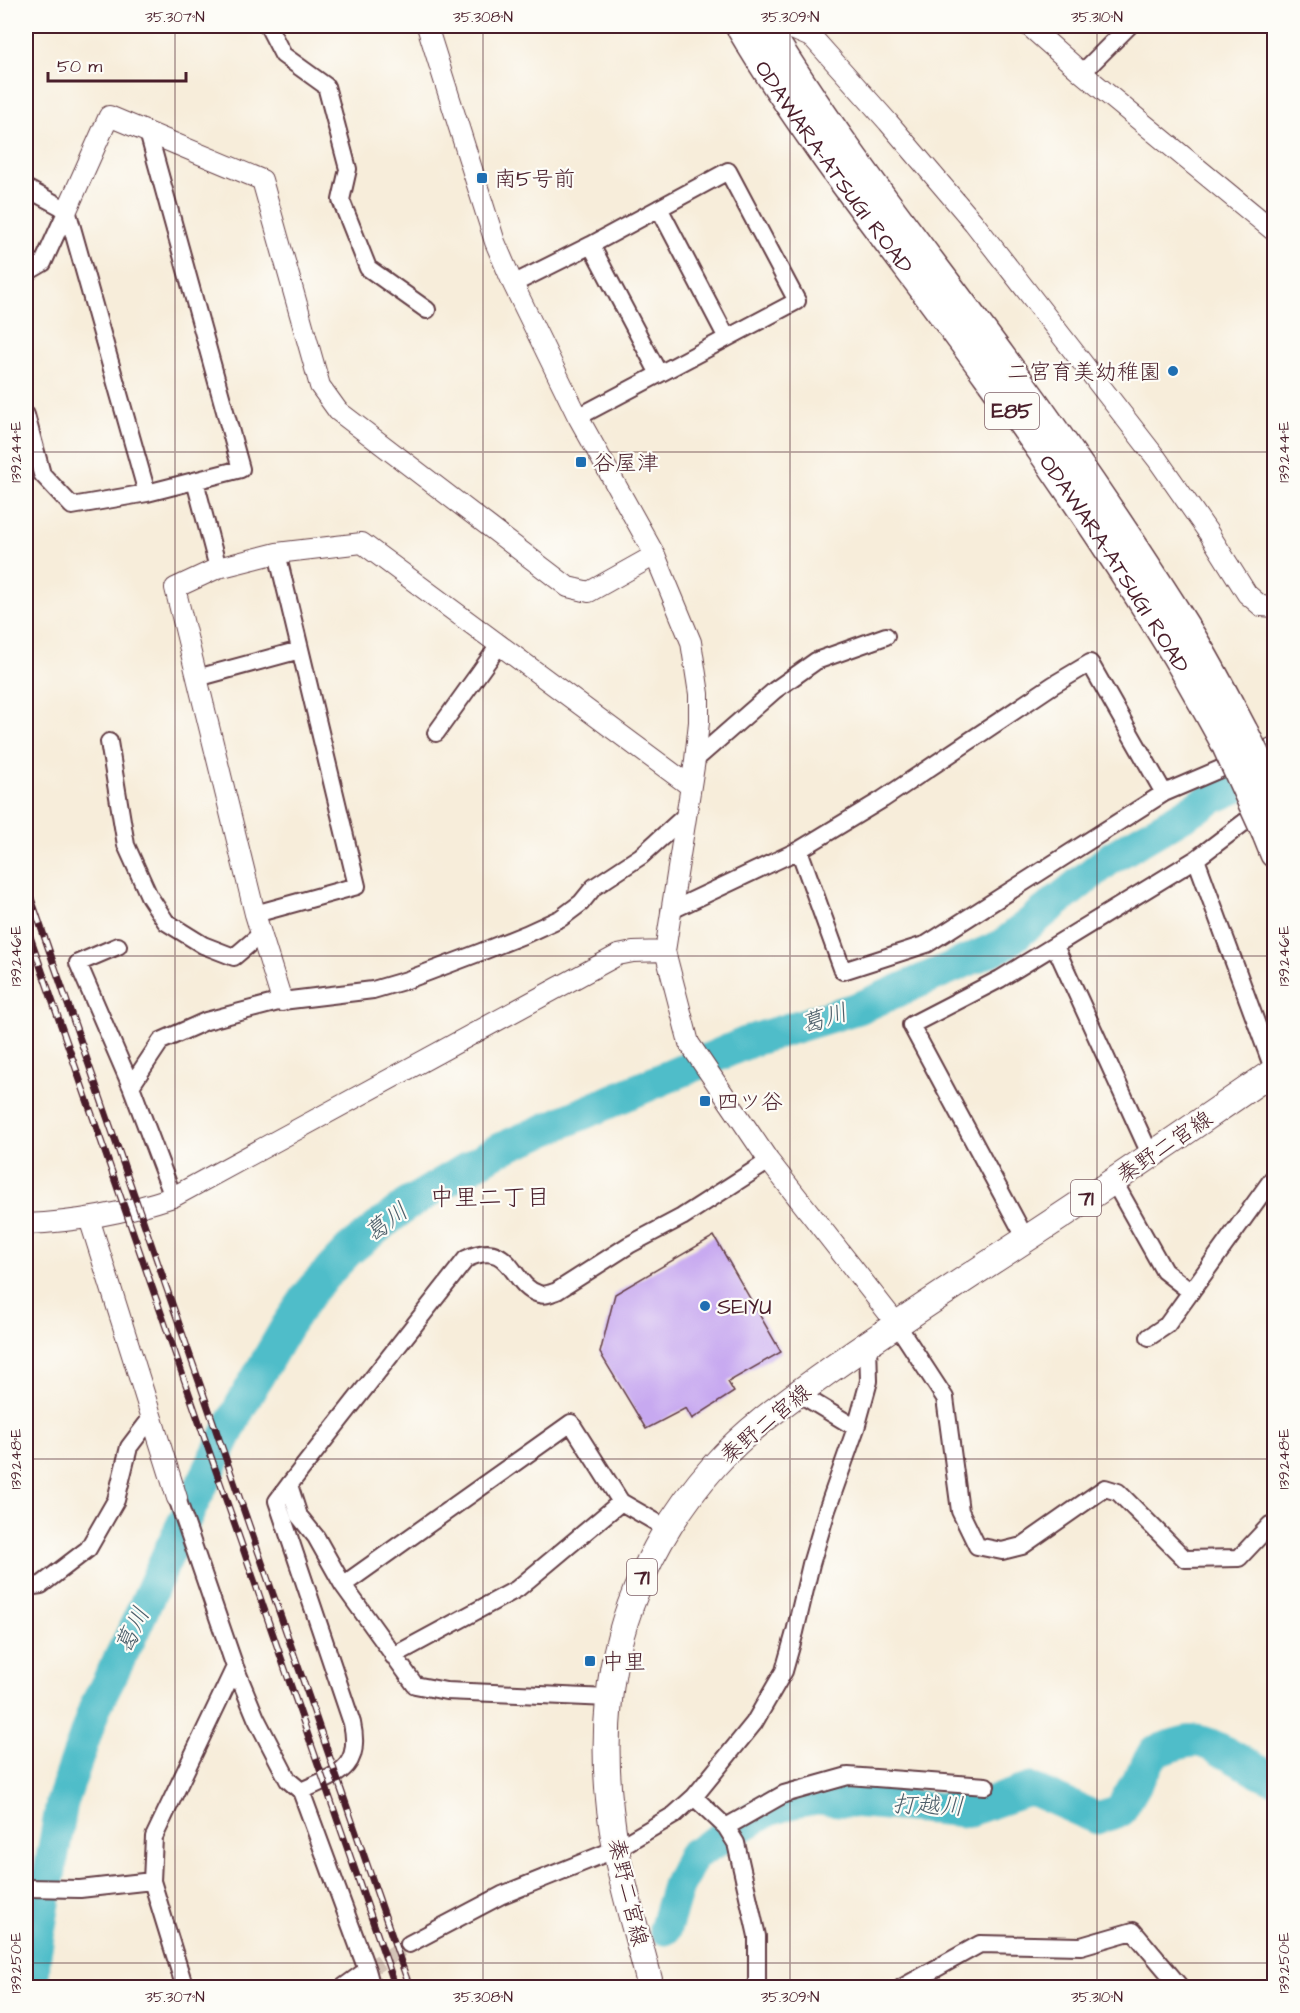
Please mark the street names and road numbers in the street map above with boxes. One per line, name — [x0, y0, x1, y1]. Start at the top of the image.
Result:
street label: ODAWARA-ATSUGI ROAD — [747, 55, 920, 280]
road number: E85 — [985, 393, 1039, 429]
street label: ODAWARA-ATSUGI ROAD — [1031, 449, 1196, 679]
street label: 秦野二宮線 — [1111, 1104, 1219, 1191]
road number: 71 — [1071, 1180, 1101, 1216]
street label: 秦野二宮線 — [714, 1377, 818, 1471]
road number: 71 — [627, 1559, 657, 1595]
street label: 秦野二宮線 — [600, 1835, 655, 1949]

